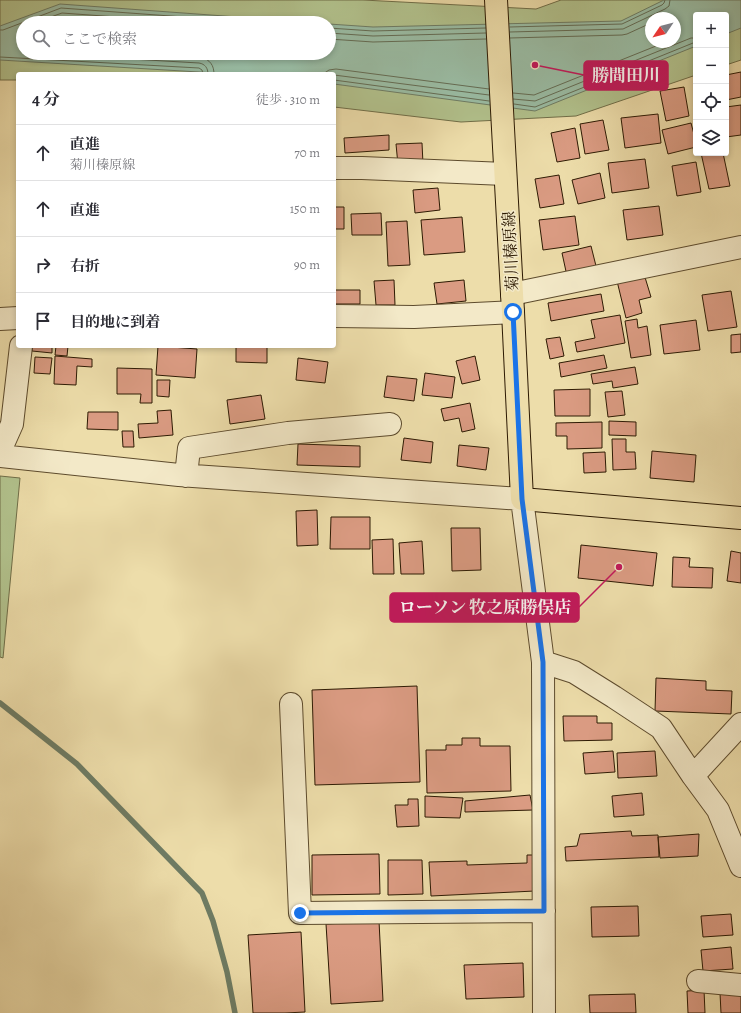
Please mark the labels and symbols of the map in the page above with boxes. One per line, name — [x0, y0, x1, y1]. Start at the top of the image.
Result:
north arrow — [645, 12, 681, 48]
callout: 勝間田川 — [584, 61, 668, 90]
text: 勝間田川 — [592, 64, 660, 87]
street label: 菊川榛原線 — [498, 210, 524, 291]
route start — [504, 303, 522, 321]
callout: ローソン 牧之原勝俣店 — [390, 593, 579, 622]
text: ローソン 牧之原勝俣店 — [399, 596, 571, 619]
route end — [291, 904, 309, 922]

